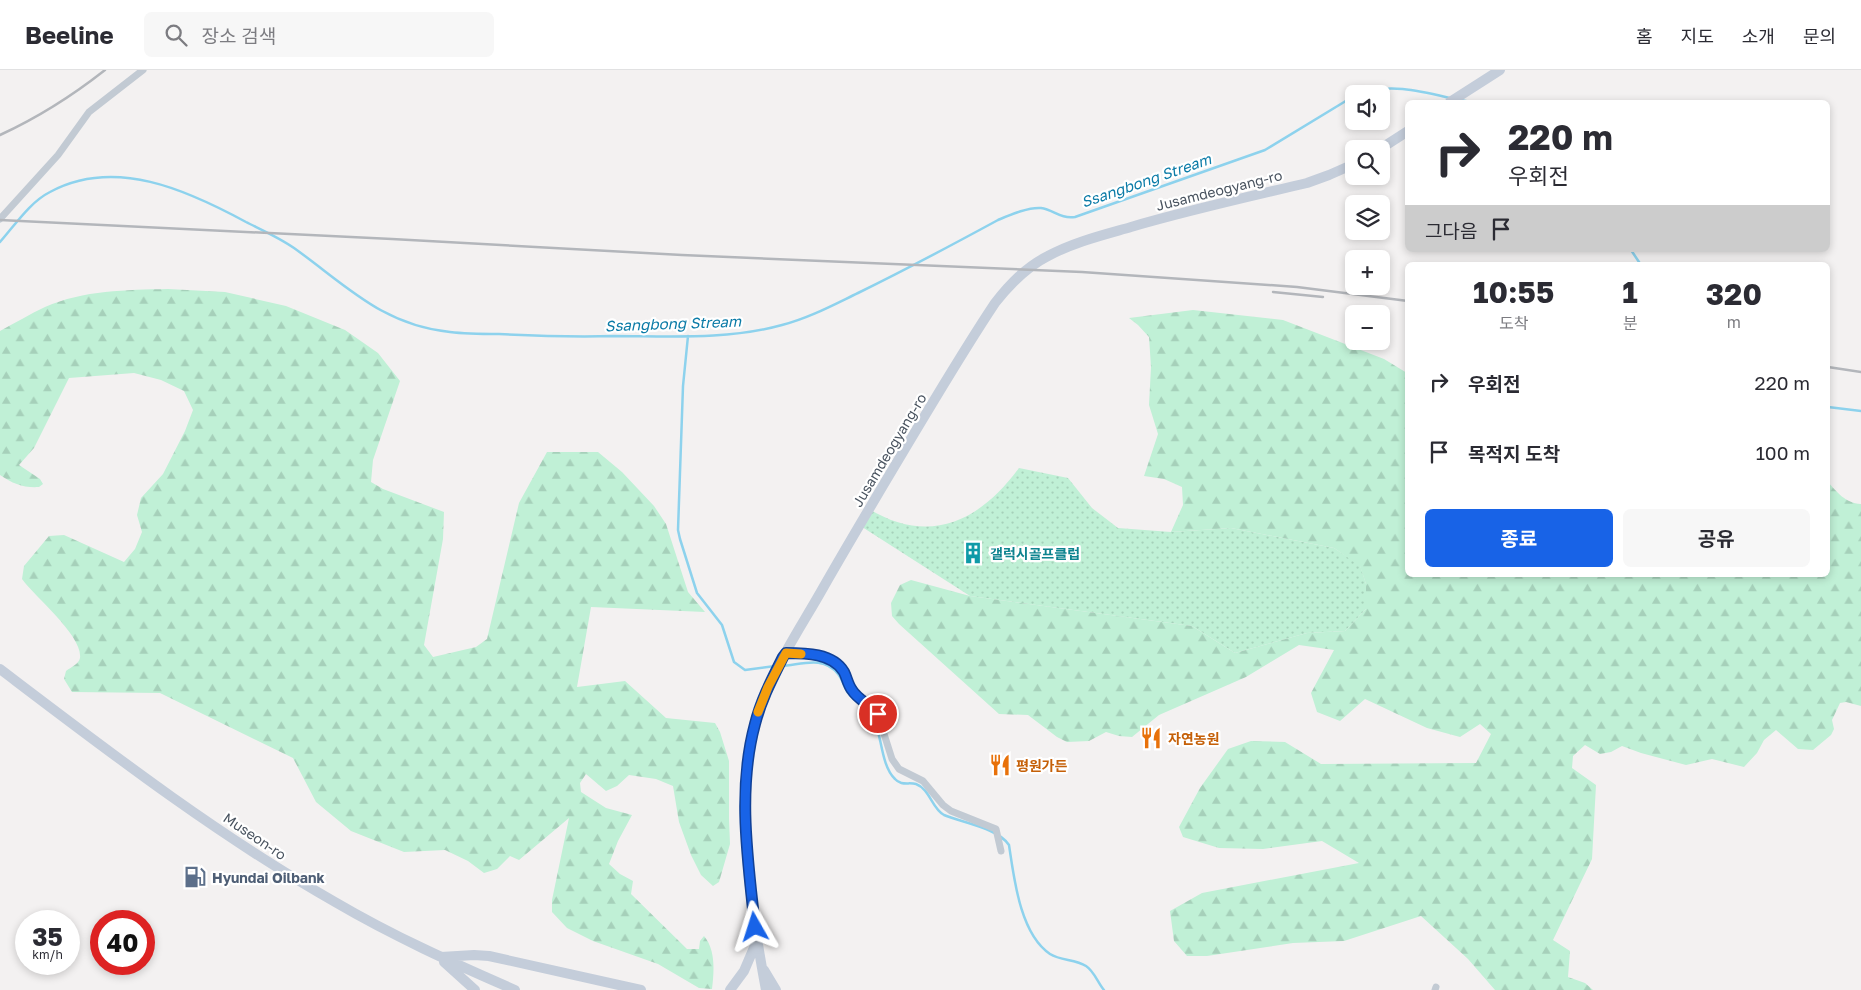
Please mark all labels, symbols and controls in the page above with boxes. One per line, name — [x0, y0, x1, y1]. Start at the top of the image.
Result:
search box — [144, 12, 494, 57]
text: Beeline — [25, 20, 114, 49]
icon: search — [162, 21, 190, 49]
text: 장소 검색 — [202, 24, 276, 47]
text: 홈 — [1636, 25, 1653, 47]
text: 지도 — [1681, 25, 1714, 47]
text: 소개 — [1742, 25, 1775, 47]
text: 문의 — [1803, 25, 1836, 47]
map controls — [1345, 85, 1390, 350]
button: sound — [1345, 85, 1390, 130]
text: 220 m — [1508, 116, 1613, 158]
icon: right — [1425, 120, 1490, 185]
button: search — [1345, 140, 1390, 185]
water label: Ssangbong Stream — [1079, 149, 1214, 212]
text: 우회전 — [1508, 162, 1569, 189]
street label: Jusamdeogyang-ro — [1154, 166, 1284, 214]
button: layers — [1345, 195, 1390, 240]
icon: arrive — [1487, 215, 1515, 243]
text: 그다음 — [1425, 219, 1477, 242]
button: + — [1345, 250, 1390, 295]
text: 10:55 — [1473, 274, 1554, 310]
text: 1 — [1622, 274, 1638, 310]
text: 320 — [1706, 276, 1762, 312]
button: − — [1345, 305, 1390, 350]
water label: Ssangbong Stream — [605, 312, 742, 335]
text: m — [1727, 312, 1741, 332]
text: 도착 — [1499, 313, 1528, 333]
text: 분 — [1623, 313, 1637, 333]
icon: right — [1425, 368, 1453, 396]
text: 220 m — [1755, 371, 1810, 394]
text: 우회전 — [1468, 372, 1520, 395]
street label: Jusamdeogyang-ro — [848, 390, 930, 510]
icon: arrive — [1425, 438, 1453, 466]
text: 100 m — [1756, 441, 1810, 464]
text: 목적지 도착 — [1468, 442, 1560, 465]
button: 종료 — [1425, 509, 1613, 567]
button: 공유 — [1623, 509, 1810, 567]
building icon: 갤럭시골프클럽 — [960, 540, 986, 566]
place label: 갤럭시골프클럽 — [990, 545, 1080, 562]
pin — [857, 693, 899, 735]
icon: arrive — [864, 700, 892, 728]
restaurant icon: 자연농원 — [1138, 725, 1164, 751]
place label: 자연농원 — [1168, 730, 1220, 747]
restaurant icon: 평원가든 — [987, 752, 1013, 778]
place label: 평원가든 — [1016, 757, 1068, 774]
street label: Museon-ro — [220, 809, 290, 863]
fuel station icon: Hyundai Oilbank — [182, 864, 208, 890]
place label: Hyundai Oilbank — [212, 869, 325, 886]
position arrow — [728, 900, 780, 952]
speed limit sign: 40 — [90, 910, 155, 975]
text: 35 — [32, 921, 63, 952]
text: km/h — [32, 947, 63, 962]

